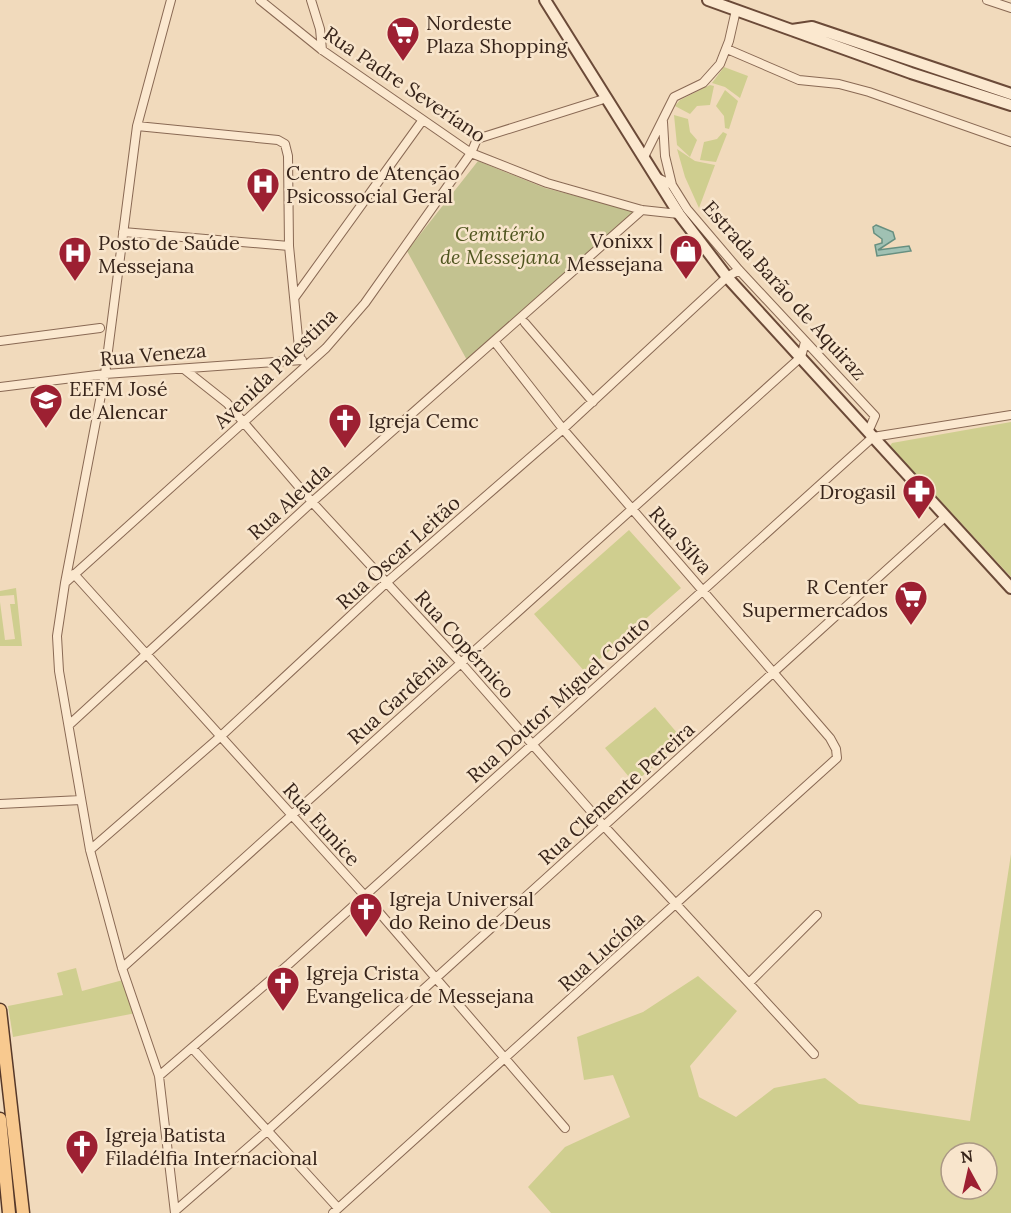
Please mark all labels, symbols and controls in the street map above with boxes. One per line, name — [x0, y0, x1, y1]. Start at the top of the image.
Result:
place label: Nordeste Plaza Shopping — [426, 10, 568, 58]
supermarket icon: Nordeste Plaza Shopping — [385, 15, 421, 62]
street label: Rua Padre Severíano — [319, 20, 491, 148]
place label: Centro de Atenção Psicossocial Geral — [286, 160, 460, 208]
hospital icon: Centro de Atenção Psicossocial Geral — [245, 166, 281, 213]
street label: Estrada Barão de Aquiraz — [698, 195, 872, 385]
park label: Cemitério de Messejana — [440, 221, 560, 269]
place label: Vonixx | Messejana — [567, 228, 663, 276]
place label: Posto de Saúde Messejana — [98, 230, 240, 278]
shop icon: Vonixx | Messejana — [668, 233, 704, 280]
hospital icon: Posto de Saúde Messejana — [57, 235, 93, 282]
street label: Avenida Palestina — [207, 303, 342, 434]
street label: Rua Veneza — [99, 337, 207, 371]
place label: EEFM José de Alencar — [69, 376, 168, 424]
school or university icon: EEFM José de Alencar — [28, 382, 64, 429]
church icon: Igreja Cemc — [327, 402, 363, 449]
place label: Igreja Cemc — [368, 408, 479, 433]
street label: Rua Aleuda — [242, 457, 336, 545]
pharmacy icon: Drogasil — [901, 473, 937, 520]
place label: Drogasil — [819, 479, 896, 504]
street label: Rua Oscar Leitão — [331, 490, 465, 614]
street label: Rua Sílva — [644, 501, 718, 579]
place label: R Center Supermercados — [742, 574, 888, 622]
supermarket icon: R Center Supermercados — [893, 579, 929, 626]
street label: Rua Copérnico — [410, 585, 520, 703]
street label: Rua Doutor Miguel Couto — [461, 610, 655, 788]
street label: Rua Gardênia — [342, 647, 452, 749]
street label: Rua Clemente Pereira — [533, 716, 699, 870]
street label: Rua Eunice — [278, 777, 366, 871]
place label: Igreja Universal do Reino de Deus — [389, 886, 551, 934]
church icon: Igreja Universal do Reino de Deus — [348, 891, 384, 938]
street label: Rua Lucíola — [553, 906, 649, 996]
place label: Igreja Crista Evangelica de Messejana — [306, 960, 534, 1008]
church icon: Igreja Crista Evangelica de Messejana — [265, 965, 301, 1012]
place label: Igreja Batista Filadélfia Internacional — [105, 1122, 318, 1170]
church icon: Igreja Batista Filadélfia Internacional — [64, 1128, 100, 1175]
north arrow — [939, 1141, 999, 1201]
text: N — [959, 1145, 974, 1167]

